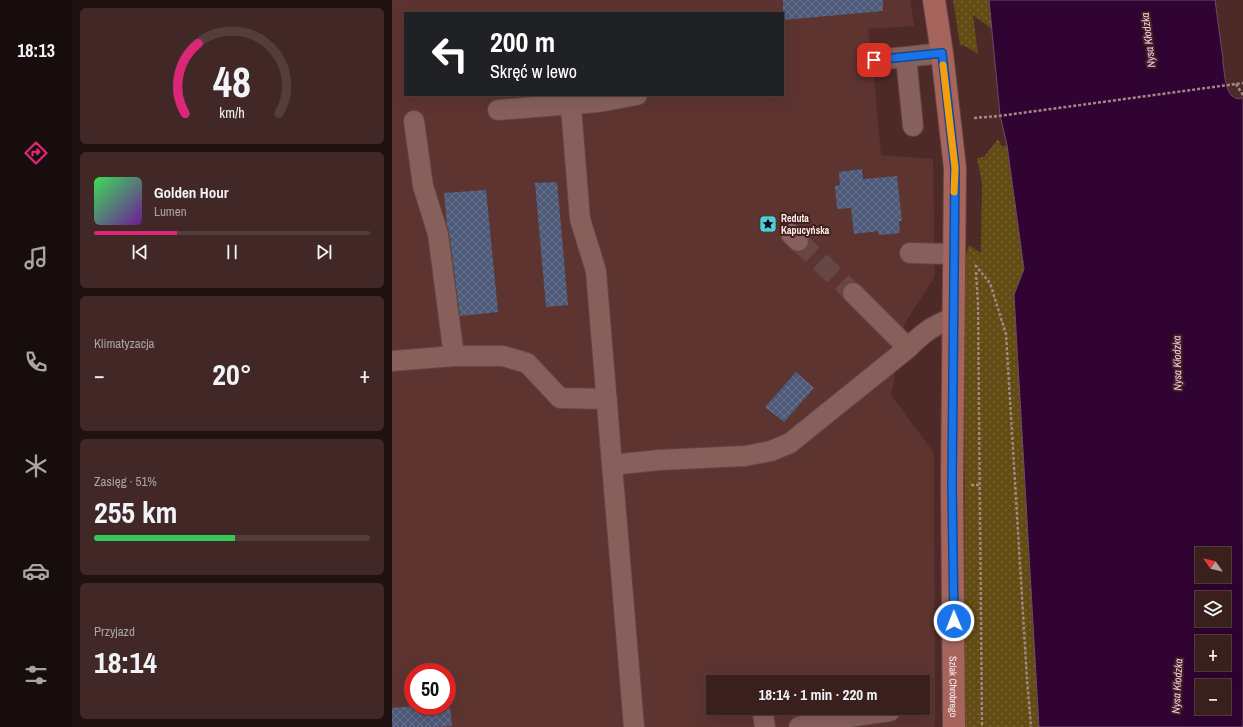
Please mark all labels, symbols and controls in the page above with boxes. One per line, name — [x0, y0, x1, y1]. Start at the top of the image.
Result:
water label: Nysa Kłodzka — [1138, 12, 1158, 68]
text: 200 m — [490, 23, 555, 61]
icon: left — [424, 28, 476, 80]
text: 18:13 — [17, 38, 55, 63]
pin — [857, 43, 891, 77]
icon: arrive — [863, 49, 885, 71]
text: 48 — [213, 54, 251, 110]
text: Skręć w lewo — [490, 59, 577, 84]
text: km/h — [219, 102, 245, 121]
icon: directions — [22, 139, 50, 167]
text: Golden Hour — [154, 182, 229, 203]
text: Lumen — [154, 203, 187, 220]
place label: Reduta Kapucyńska — [781, 212, 830, 237]
place icon: Reduta Kapucyńska — [758, 214, 778, 234]
icon: previous — [129, 241, 151, 263]
icon: pause — [221, 241, 243, 263]
icon: next — [313, 241, 335, 263]
icon: music — [22, 244, 50, 272]
text: Klimatyzacja — [94, 335, 154, 352]
water label: Nysa Kłodzka — [1170, 335, 1184, 391]
icon: phone — [22, 348, 50, 376]
text: 20° — [212, 354, 252, 394]
text: − — [94, 360, 105, 390]
text: + — [359, 360, 370, 390]
icon: climate — [22, 452, 50, 480]
text: Zasięg · 51% — [94, 473, 157, 490]
text: 255 km — [94, 492, 177, 532]
north arrow — [1195, 547, 1231, 583]
map controls — [1195, 547, 1231, 715]
icon: car — [22, 557, 50, 585]
button: layers — [1195, 591, 1231, 627]
position arrow — [933, 600, 975, 642]
text: Przyjazd — [94, 623, 135, 640]
button: + — [1195, 635, 1231, 671]
text: 18:14 — [94, 642, 157, 682]
street label: Szlak Chrobrego — [947, 656, 960, 718]
water label: Nysa Kłodzka — [1169, 658, 1185, 714]
icon: filters — [22, 661, 50, 689]
speed limit sign: 50 — [404, 663, 456, 715]
button: − — [1195, 679, 1231, 715]
text: 18:14 · 1 min · 220 m — [759, 684, 877, 705]

